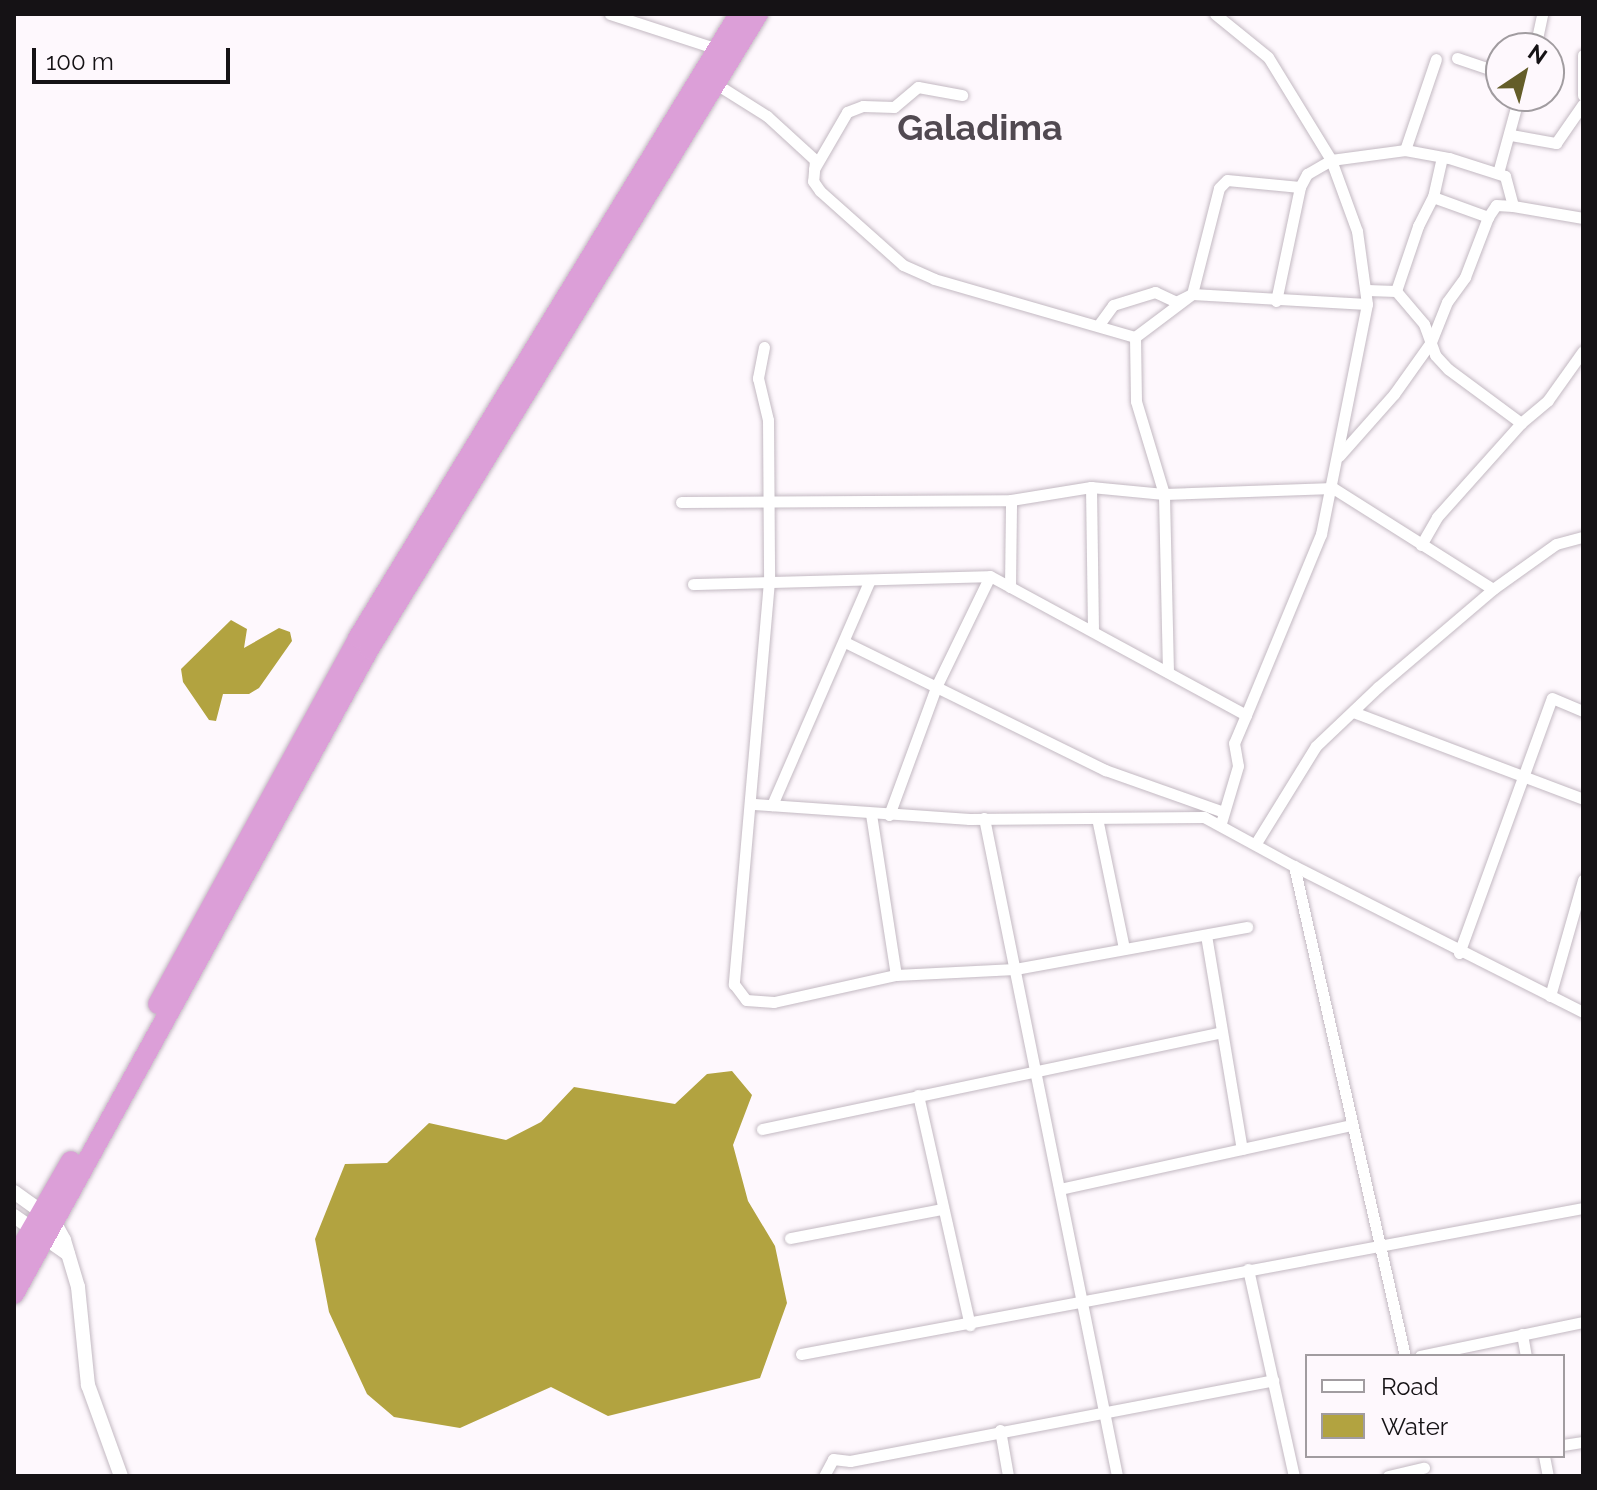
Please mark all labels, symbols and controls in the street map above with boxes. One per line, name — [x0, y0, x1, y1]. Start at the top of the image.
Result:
scale bar — [36, 32, 234, 82]
north arrow — [1485, 32, 1565, 112]
text: N — [1523, 39, 1552, 69]
text: 100 m — [46, 47, 114, 76]
district label: Galadima — [897, 106, 1063, 150]
legend — [1305, 1354, 1565, 1458]
text: Road — [1381, 1372, 1439, 1401]
text: Water — [1381, 1412, 1448, 1441]

